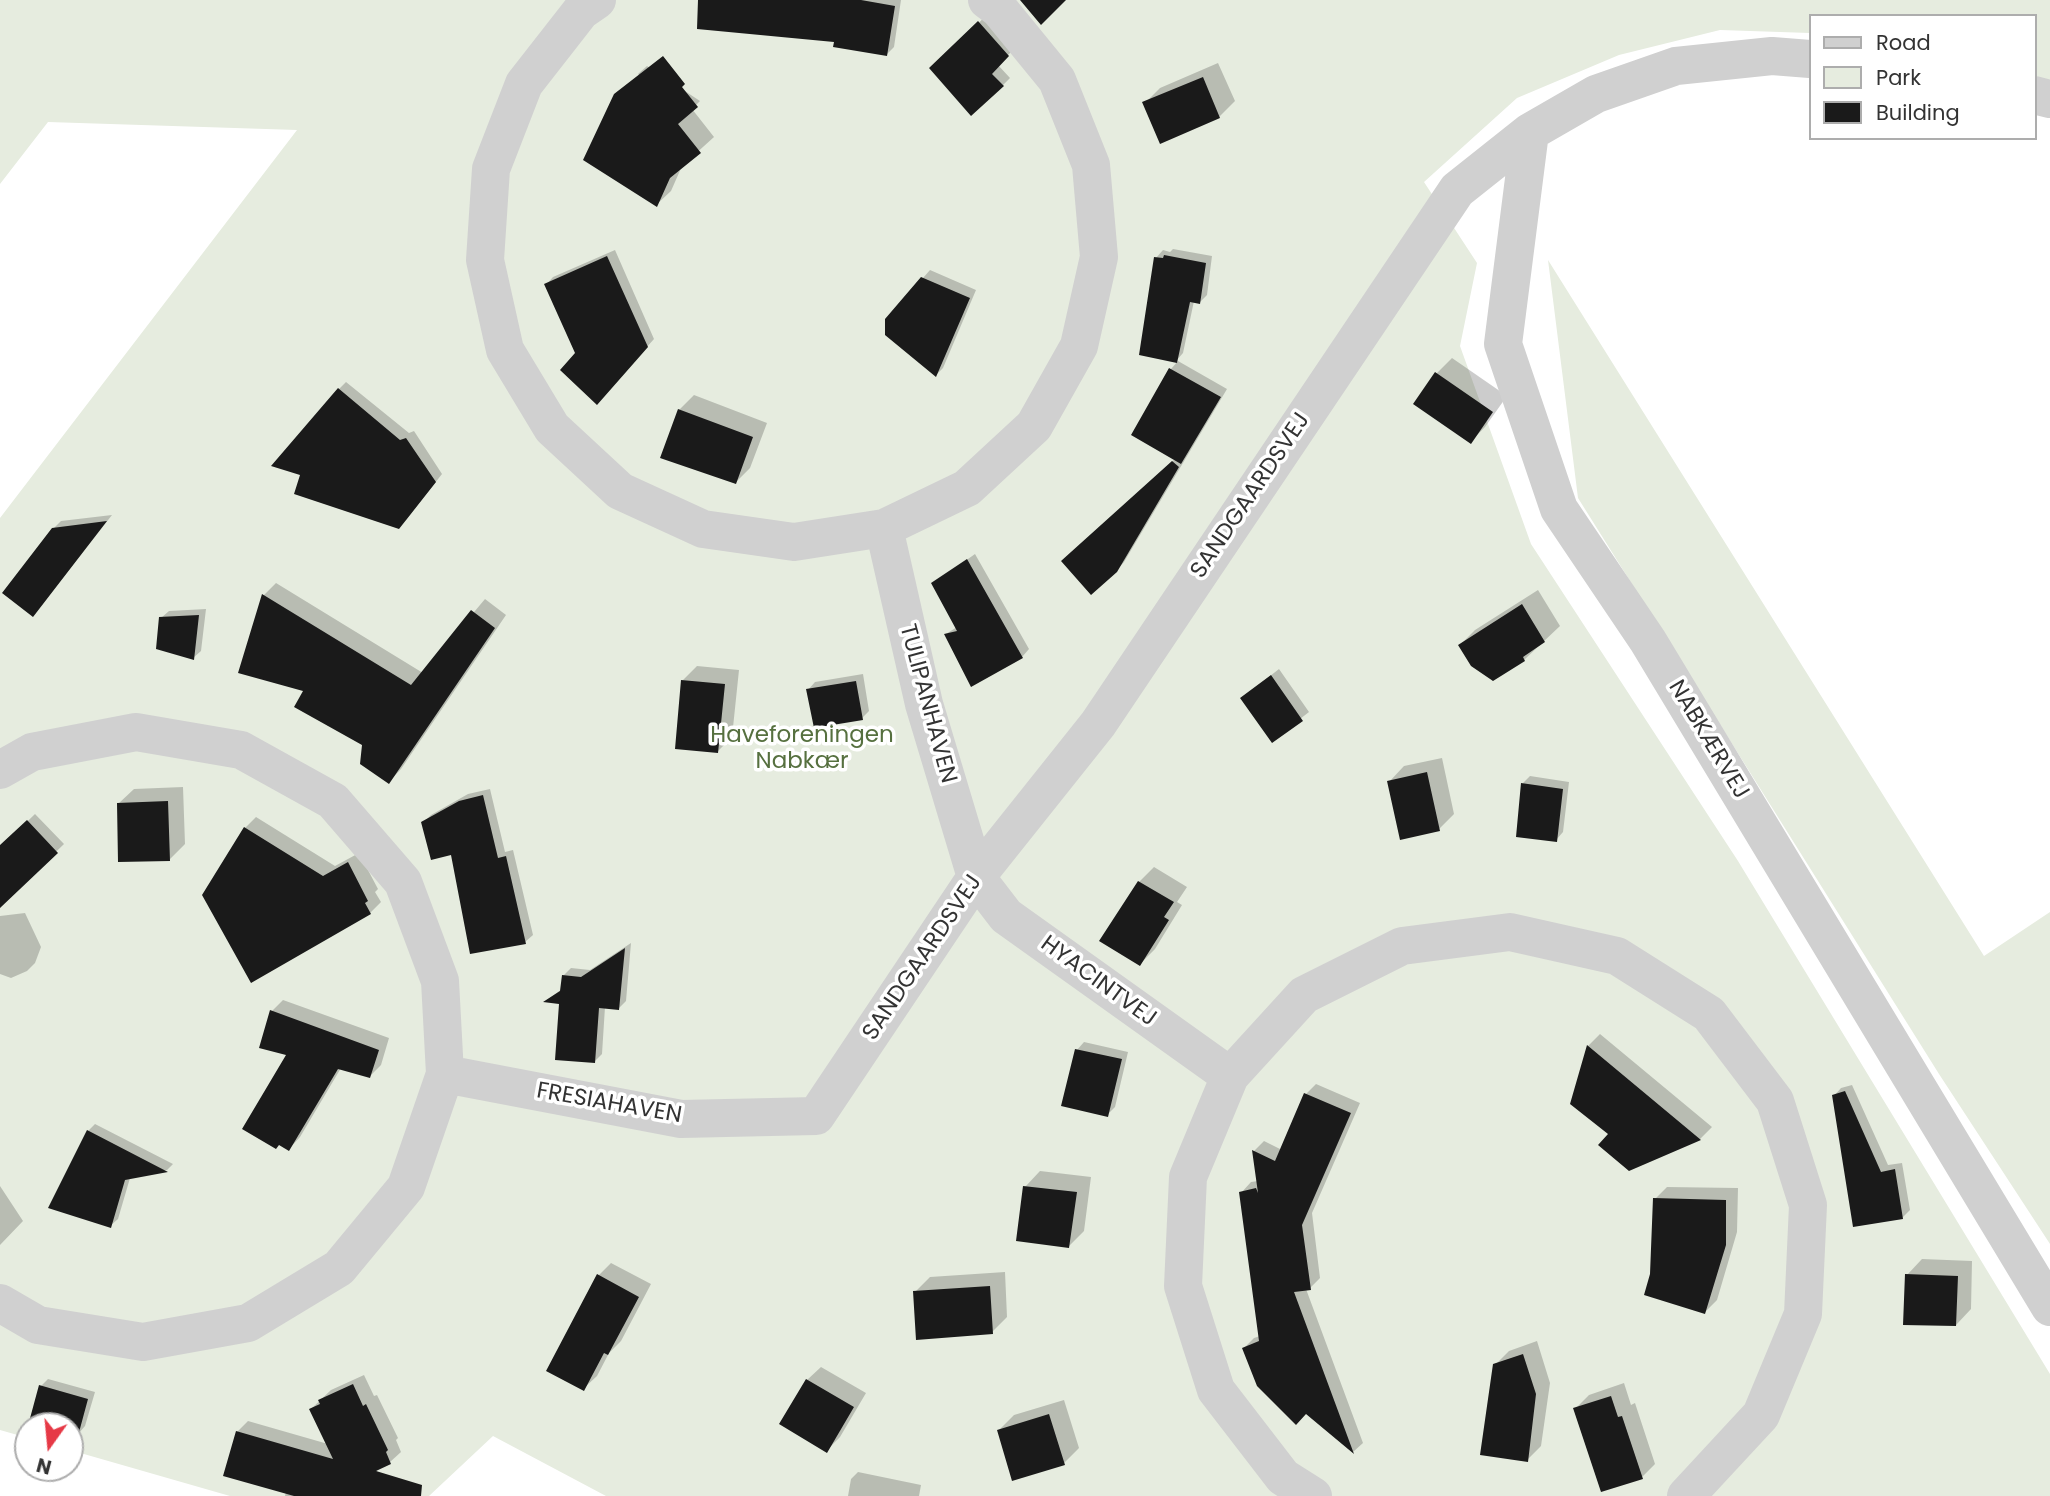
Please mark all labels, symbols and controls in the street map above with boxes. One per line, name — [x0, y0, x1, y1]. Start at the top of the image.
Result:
legend — [1808, 14, 2036, 140]
text: Road — [1876, 28, 1931, 57]
text: Park — [1876, 63, 1921, 92]
text: Building — [1876, 98, 1960, 127]
street label: SANDGAARDSVEJ — [1185, 408, 1317, 584]
street label: TULIPANHAVEN — [893, 621, 961, 787]
street label: NABKÆRVEJ — [1662, 676, 1754, 804]
park label: Haveforeningen Nabkær — [710, 722, 894, 776]
street label: SANDGAARDSVEJ — [857, 870, 989, 1046]
street label: HYACINTVEJ — [1035, 931, 1161, 1033]
street label: FRESIAHAVEN — [534, 1078, 684, 1130]
north arrow — [14, 1412, 84, 1482]
text: N — [34, 1451, 54, 1481]

